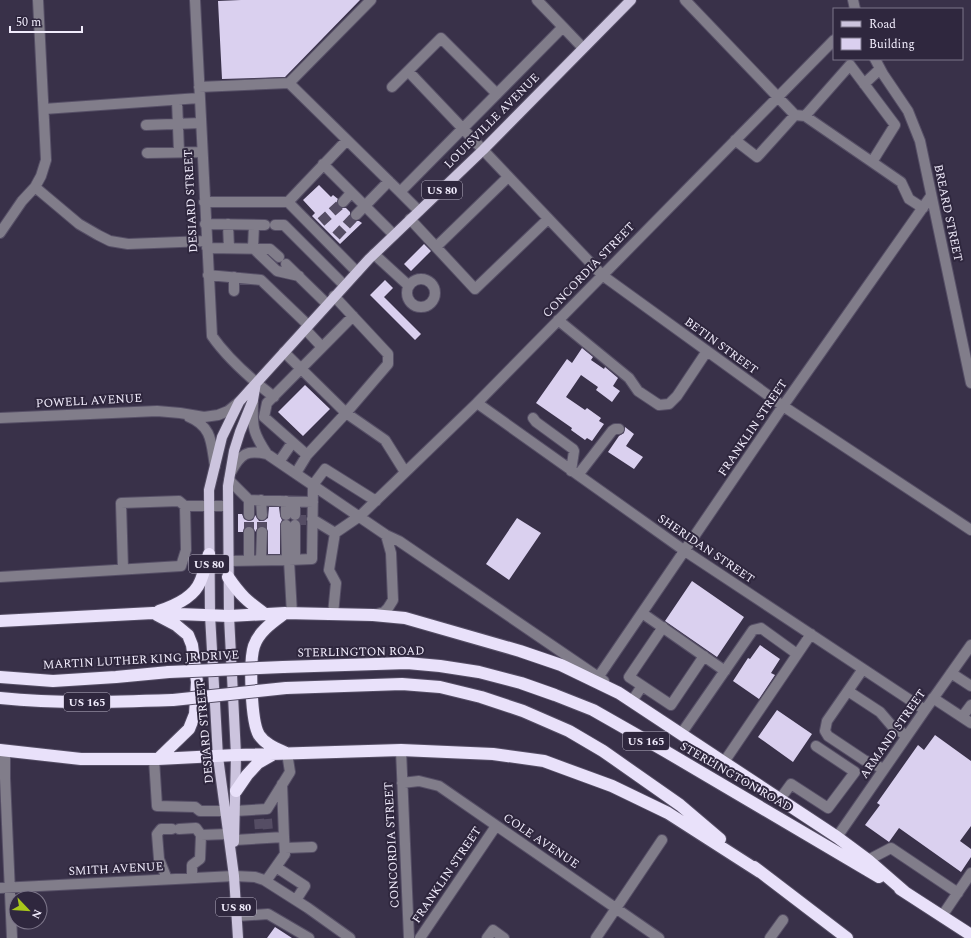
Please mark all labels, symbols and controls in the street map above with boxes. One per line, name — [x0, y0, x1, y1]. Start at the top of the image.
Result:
scale bar — [10, 8, 82, 34]
legend — [833, 8, 963, 60]
text: 50 m — [16, 13, 41, 32]
text: Road — [869, 15, 896, 34]
text: Building — [869, 35, 915, 54]
street label: LOUISVILLE AVENUE — [440, 69, 544, 173]
street label: DESIARD STREET — [179, 149, 203, 253]
street label: BREARD STREET — [928, 163, 968, 263]
road number: US 80 — [422, 181, 462, 199]
street label: CONCORDIA STREET — [538, 218, 640, 322]
street label: BETIN STREET — [680, 313, 762, 379]
street label: FRANKLIN STREET — [713, 376, 793, 480]
street label: POWELL AVENUE — [35, 389, 143, 413]
street label: SHERIDAN STREET — [654, 509, 758, 589]
road number: US 80 — [189, 555, 229, 573]
street label: STERLINGTON ROAD — [297, 641, 425, 663]
street label: MARTIN LUTHER KING JR DRIVE — [42, 645, 240, 675]
street label: DESIARD STREET — [191, 680, 219, 784]
street label: ARMAND STREET — [855, 685, 931, 783]
road number: US 165 — [64, 693, 110, 711]
road number: US 165 — [623, 732, 669, 750]
street label: STERLINGTON ROAD — [676, 737, 796, 817]
street label: CONCORDIA STREET — [379, 781, 405, 909]
street label: COLE AVENUE — [499, 808, 583, 874]
street label: FRANKLIN STREET — [407, 823, 487, 927]
street label: SMITH AVENUE — [68, 857, 164, 881]
north arrow — [8, 890, 48, 930]
road number: US 80 — [216, 898, 256, 916]
text: N — [27, 906, 46, 922]

